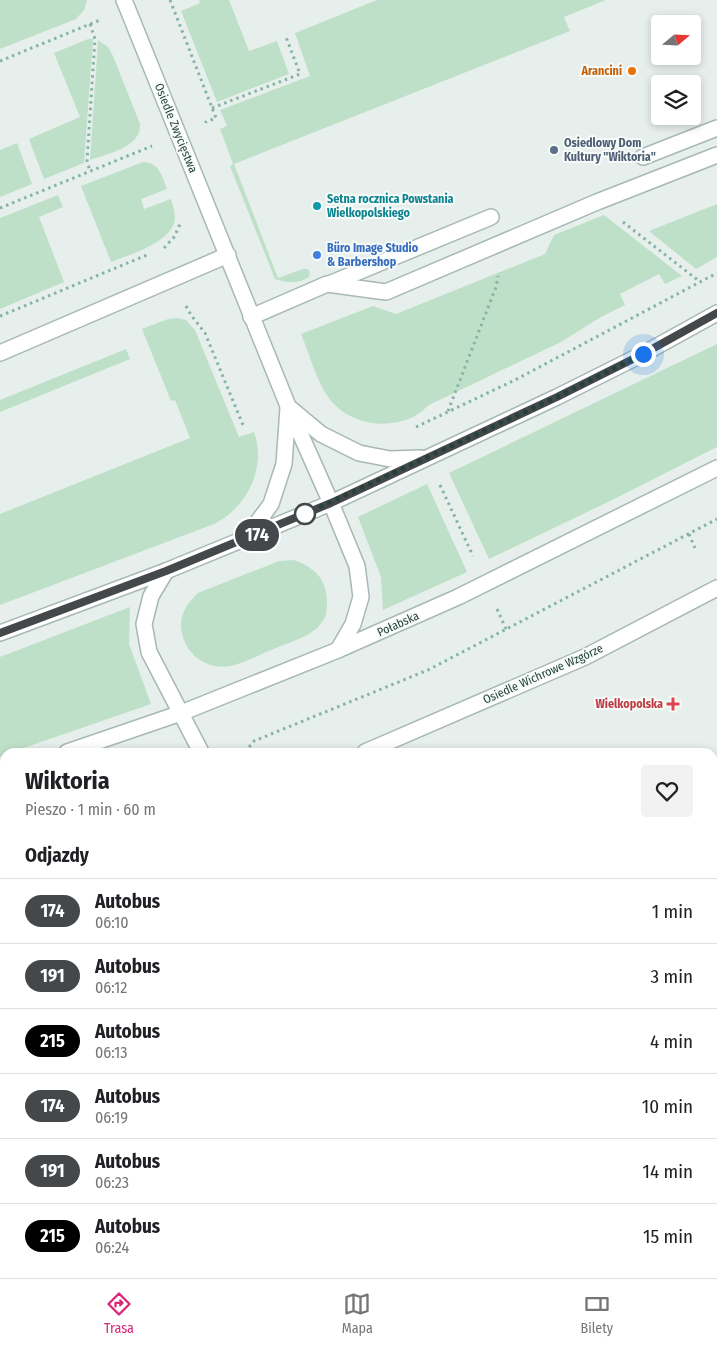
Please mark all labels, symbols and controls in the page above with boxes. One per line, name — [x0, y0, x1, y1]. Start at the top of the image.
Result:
north arrow — [651, 15, 701, 65]
map controls — [651, 15, 701, 125]
place label: Arancini — [580, 64, 622, 78]
marker: Arancini — [626, 65, 638, 77]
button: layers — [651, 75, 701, 125]
street label: Osiedle Zwycięstwa — [152, 81, 200, 175]
place label: Osiedlowy Dom Kultury "Wiktoria" — [564, 136, 656, 164]
marker: Osiedlowy Dom Kultury "Wiktoria" — [548, 144, 560, 156]
place label: Setna rocznica Powstania Wielkopolskiego — [327, 192, 454, 220]
marker: Setna rocznica Powstania Wielkopolskiego — [311, 200, 323, 212]
place label: Büro Image Studio & Barbershop — [327, 241, 419, 269]
marker: Büro Image Studio & Barbershop — [311, 249, 323, 261]
your location — [631, 342, 656, 367]
unlabelled marker — [294, 503, 316, 525]
line badge: 174 — [228, 519, 286, 551]
text: 174 — [245, 524, 269, 546]
street label: Połabska — [375, 609, 421, 639]
street label: Osiedle Wichrowe Wzgórze — [481, 641, 605, 707]
place label: Wielkopolska — [596, 697, 663, 711]
marker: Wielkopolska — [667, 698, 679, 710]
button: heart — [641, 765, 693, 817]
text: Wiktoria — [25, 767, 110, 795]
text: Pieszo · 1 min · 60 m — [25, 800, 156, 819]
text: Odjazdy — [25, 844, 89, 867]
text: Autobus — [95, 890, 160, 913]
text: 174 — [41, 900, 64, 922]
text: 1 min — [652, 900, 693, 923]
text: 06:10 — [95, 913, 129, 932]
text: Autobus — [95, 955, 160, 978]
text: 191 — [40, 965, 65, 987]
text: 3 min — [651, 965, 693, 988]
text: 06:12 — [95, 978, 127, 997]
text: Autobus — [95, 1020, 160, 1043]
text: 215 — [40, 1030, 65, 1052]
text: 4 min — [650, 1030, 693, 1053]
text: 06:13 — [95, 1043, 127, 1062]
text: Autobus — [95, 1085, 160, 1108]
text: 174 — [41, 1095, 64, 1117]
text: 10 min — [642, 1095, 693, 1118]
text: 06:19 — [95, 1108, 128, 1127]
text: Autobus — [95, 1150, 160, 1173]
text: 191 — [40, 1160, 65, 1182]
text: 14 min — [643, 1160, 693, 1183]
text: 06:23 — [95, 1173, 129, 1192]
text: Autobus — [95, 1215, 160, 1238]
text: 215 — [40, 1225, 65, 1247]
text: 15 min — [643, 1225, 693, 1248]
text: 06:24 — [95, 1238, 129, 1257]
tab: Trasa — [104, 1290, 134, 1337]
tab: Mapa — [342, 1290, 373, 1337]
tab: Bilety — [581, 1290, 613, 1337]

